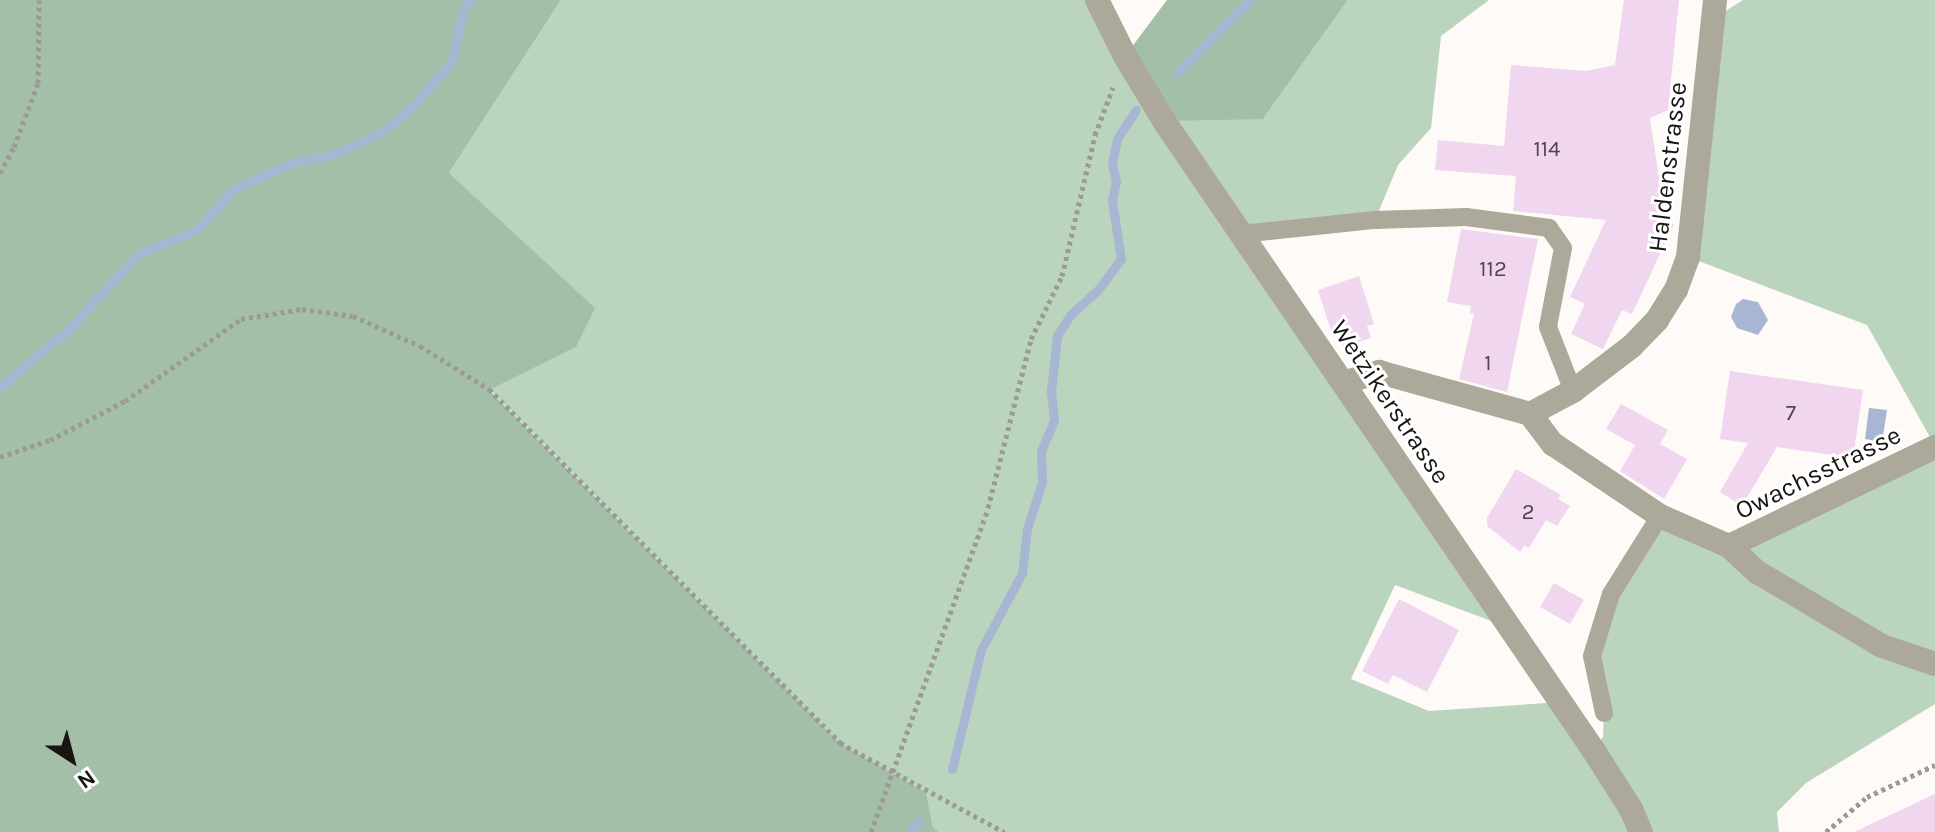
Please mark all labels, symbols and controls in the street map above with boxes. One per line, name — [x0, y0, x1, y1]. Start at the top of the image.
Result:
street label: Haldenstrasse — [1642, 80, 1694, 254]
house number: 114 — [1534, 137, 1560, 163]
house number: 112 — [1479, 257, 1507, 283]
street label: Wetzikerstrasse — [1324, 314, 1456, 490]
house number: 1 — [1484, 351, 1492, 377]
house number: 7 — [1786, 401, 1796, 427]
street label: Owachsstrasse — [1730, 419, 1906, 527]
house number: 2 — [1522, 500, 1534, 526]
north arrow — [32, 720, 112, 800]
text: N — [72, 764, 100, 795]

